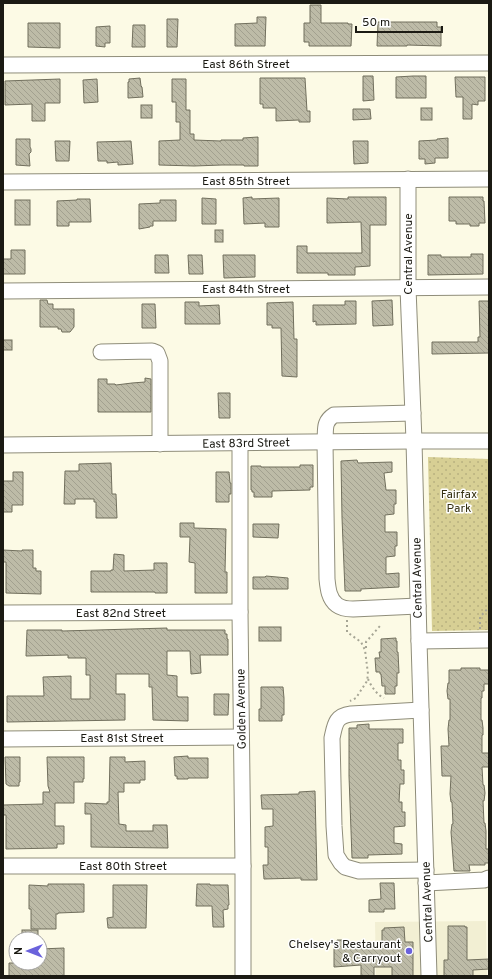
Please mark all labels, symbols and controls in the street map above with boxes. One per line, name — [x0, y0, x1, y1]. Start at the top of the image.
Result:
scale bar — [356, 8, 442, 34]
text: 50 m — [362, 15, 390, 31]
street label: East 86th Street — [202, 57, 290, 73]
street label: East 85th Street — [202, 174, 290, 190]
street label: Central Avenue — [401, 213, 417, 295]
street label: East 84th Street — [202, 282, 290, 298]
street label: East 83rd Street — [202, 435, 290, 453]
park label: Fairfax Park — [441, 487, 477, 517]
street label: Central Avenue — [409, 537, 427, 619]
street label: East 82nd Street — [76, 606, 166, 622]
street label: Golden Avenue — [233, 669, 251, 749]
street label: East 81st Street — [80, 731, 164, 747]
street label: East 80th Street — [79, 859, 167, 875]
street label: Central Avenue — [419, 861, 437, 943]
north arrow — [8, 931, 48, 971]
place label: Chelsey's Restaurant & Carryout — [289, 937, 401, 967]
marker: Chelsey's Restaurant & Carryout — [404, 946, 414, 956]
text: N — [12, 947, 26, 955]

